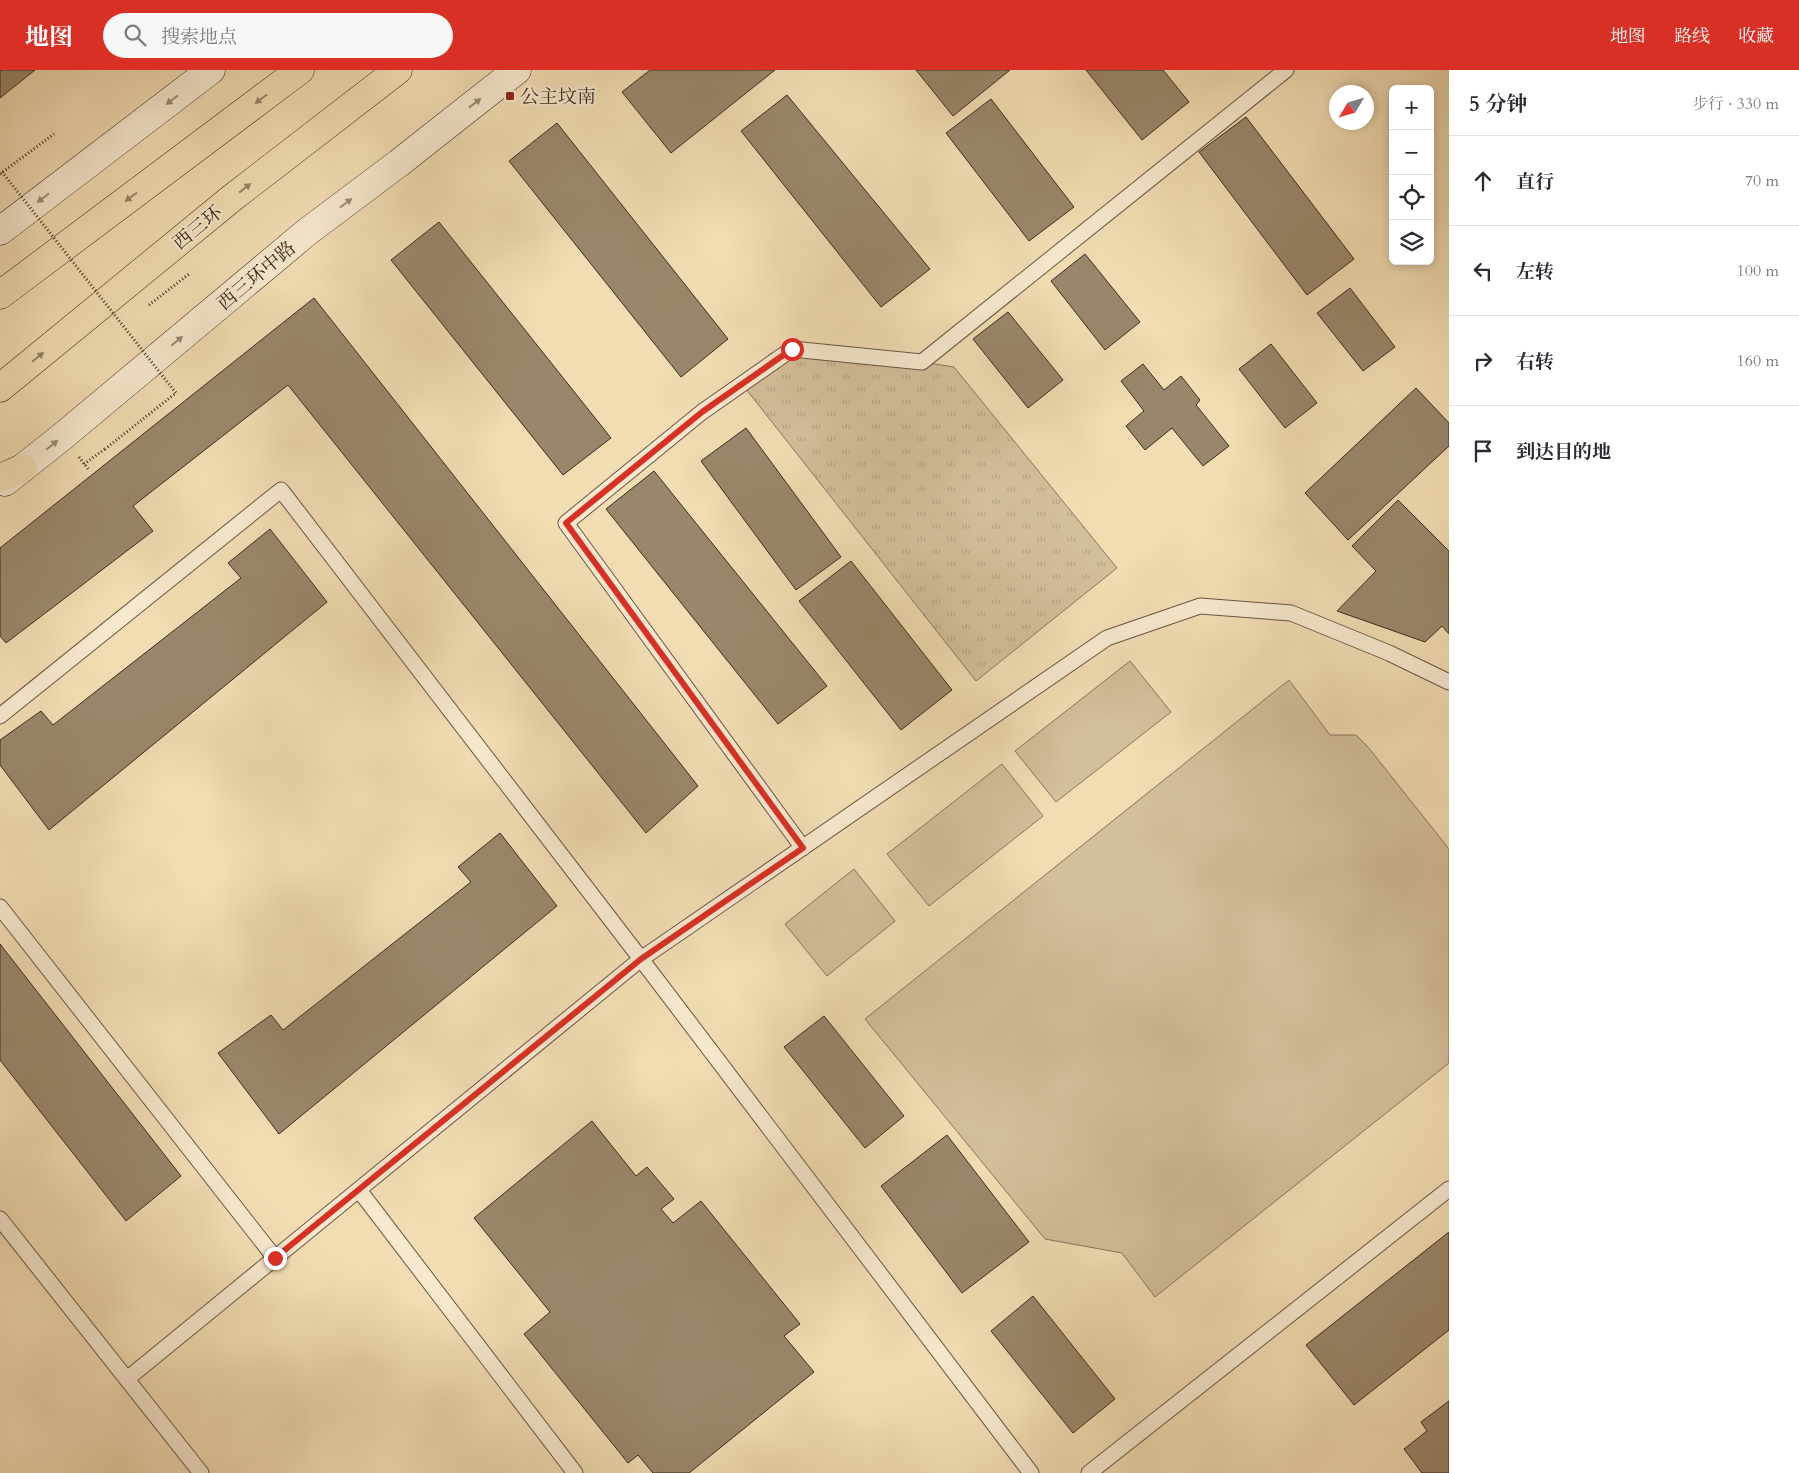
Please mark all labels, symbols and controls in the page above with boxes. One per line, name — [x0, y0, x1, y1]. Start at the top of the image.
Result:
search box — [103, 13, 453, 58]
text: 地图 — [25, 21, 73, 54]
icon: search — [121, 21, 149, 49]
text: 搜索地点 — [161, 24, 237, 50]
text: 地图 — [1610, 24, 1646, 49]
text: 路线 — [1674, 24, 1710, 49]
text: 收藏 — [1738, 24, 1774, 49]
place label: 公主坟南 — [520, 84, 596, 110]
north arrow — [1329, 85, 1374, 130]
map controls — [1389, 85, 1434, 265]
button: + — [1389, 85, 1434, 130]
marker: 公主坟南 — [504, 90, 516, 102]
text: 5 分钟 — [1469, 90, 1527, 119]
text: 步行 · 330 m — [1692, 93, 1779, 115]
one-way arrow — [166, 94, 179, 105]
one-way arrow — [255, 94, 268, 105]
one-way arrow — [468, 98, 482, 108]
button: − — [1389, 130, 1434, 175]
icon: ahead — [1469, 167, 1497, 195]
text: 直行 — [1516, 169, 1554, 195]
text: 70 m — [1745, 170, 1779, 192]
button: locate — [1389, 175, 1434, 220]
one-way arrow — [238, 183, 252, 193]
one-way arrow — [124, 192, 138, 202]
one-way arrow — [37, 193, 50, 204]
one-way arrow — [339, 197, 352, 208]
street label: 西三环 — [167, 200, 228, 256]
button: layers — [1389, 220, 1434, 265]
street label: 西三环中路 — [212, 235, 301, 316]
icon: left — [1469, 257, 1497, 285]
text: 左转 — [1516, 259, 1554, 285]
text: 100 m — [1737, 260, 1779, 282]
one-way arrow — [170, 335, 182, 347]
route start — [781, 338, 804, 361]
icon: right — [1469, 347, 1497, 375]
text: 右转 — [1516, 349, 1554, 375]
text: 160 m — [1737, 350, 1779, 372]
one-way arrow — [31, 352, 44, 363]
icon: arrive — [1469, 437, 1497, 465]
text: 到达目的地 — [1516, 439, 1611, 465]
one-way arrow — [45, 440, 58, 451]
route end — [264, 1247, 287, 1270]

